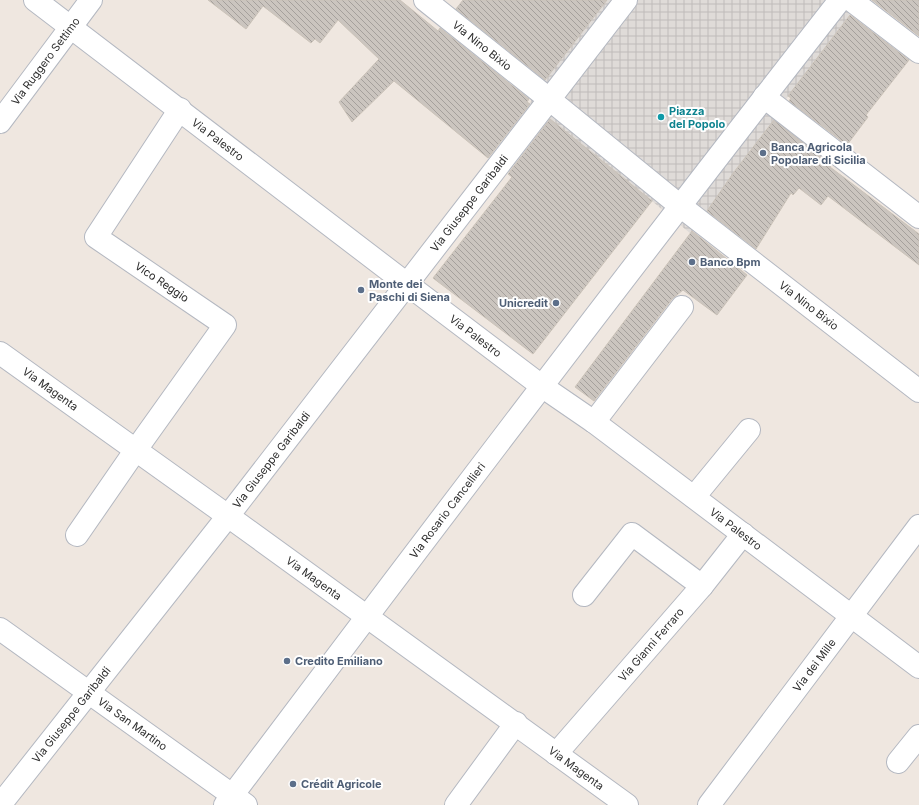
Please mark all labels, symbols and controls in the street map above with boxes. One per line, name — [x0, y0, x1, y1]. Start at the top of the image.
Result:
street label: Via Ruggero Settimo — [8, 14, 83, 108]
street label: Via Nino Bixio — [450, 18, 515, 74]
place label: Piazza del Popolo — [669, 104, 726, 131]
marker: Piazza del Popolo — [656, 112, 666, 122]
street label: Via Palestro — [189, 115, 247, 164]
place label: Banca Agricola Popolare di Sicilia — [771, 140, 866, 167]
marker: Banca Agricola Popolare di Sicilia — [758, 148, 768, 158]
street label: Via Giuseppe Garibaldi — [427, 152, 511, 255]
place label: Banco Bpm — [700, 255, 761, 269]
marker: Banco Bpm — [687, 257, 697, 267]
street label: Vico Reggio — [132, 259, 192, 305]
place label: Monte dei Paschi di Siena — [369, 277, 450, 304]
street label: Via Nino Bixio — [776, 278, 842, 333]
marker: Monte dei Paschi di Siena — [356, 285, 366, 295]
place label: Unicredit — [499, 296, 548, 310]
marker: Unicredit — [551, 298, 561, 308]
street label: Via Palestro — [447, 312, 505, 360]
street label: Via Magenta — [20, 364, 81, 414]
street label: Via Giuseppe Garibaldi — [229, 409, 313, 511]
street label: Via Rosario Cancellieri — [407, 460, 488, 561]
street label: Via Palestro — [707, 505, 765, 553]
street label: Via Magenta — [283, 553, 344, 603]
street label: Via Gianni Ferraro — [615, 605, 687, 684]
street label: Via dei Mille — [790, 636, 839, 695]
place label: Credito Emiliano — [295, 654, 383, 668]
marker: Credito Emiliano — [282, 656, 292, 666]
street label: Via Giuseppe Garibaldi — [29, 664, 113, 766]
street label: Via San Martino — [95, 694, 170, 754]
street label: Via Magenta — [546, 743, 607, 793]
place label: Crédit Agricole — [301, 777, 382, 791]
marker: Crédit Agricole — [288, 779, 298, 789]

